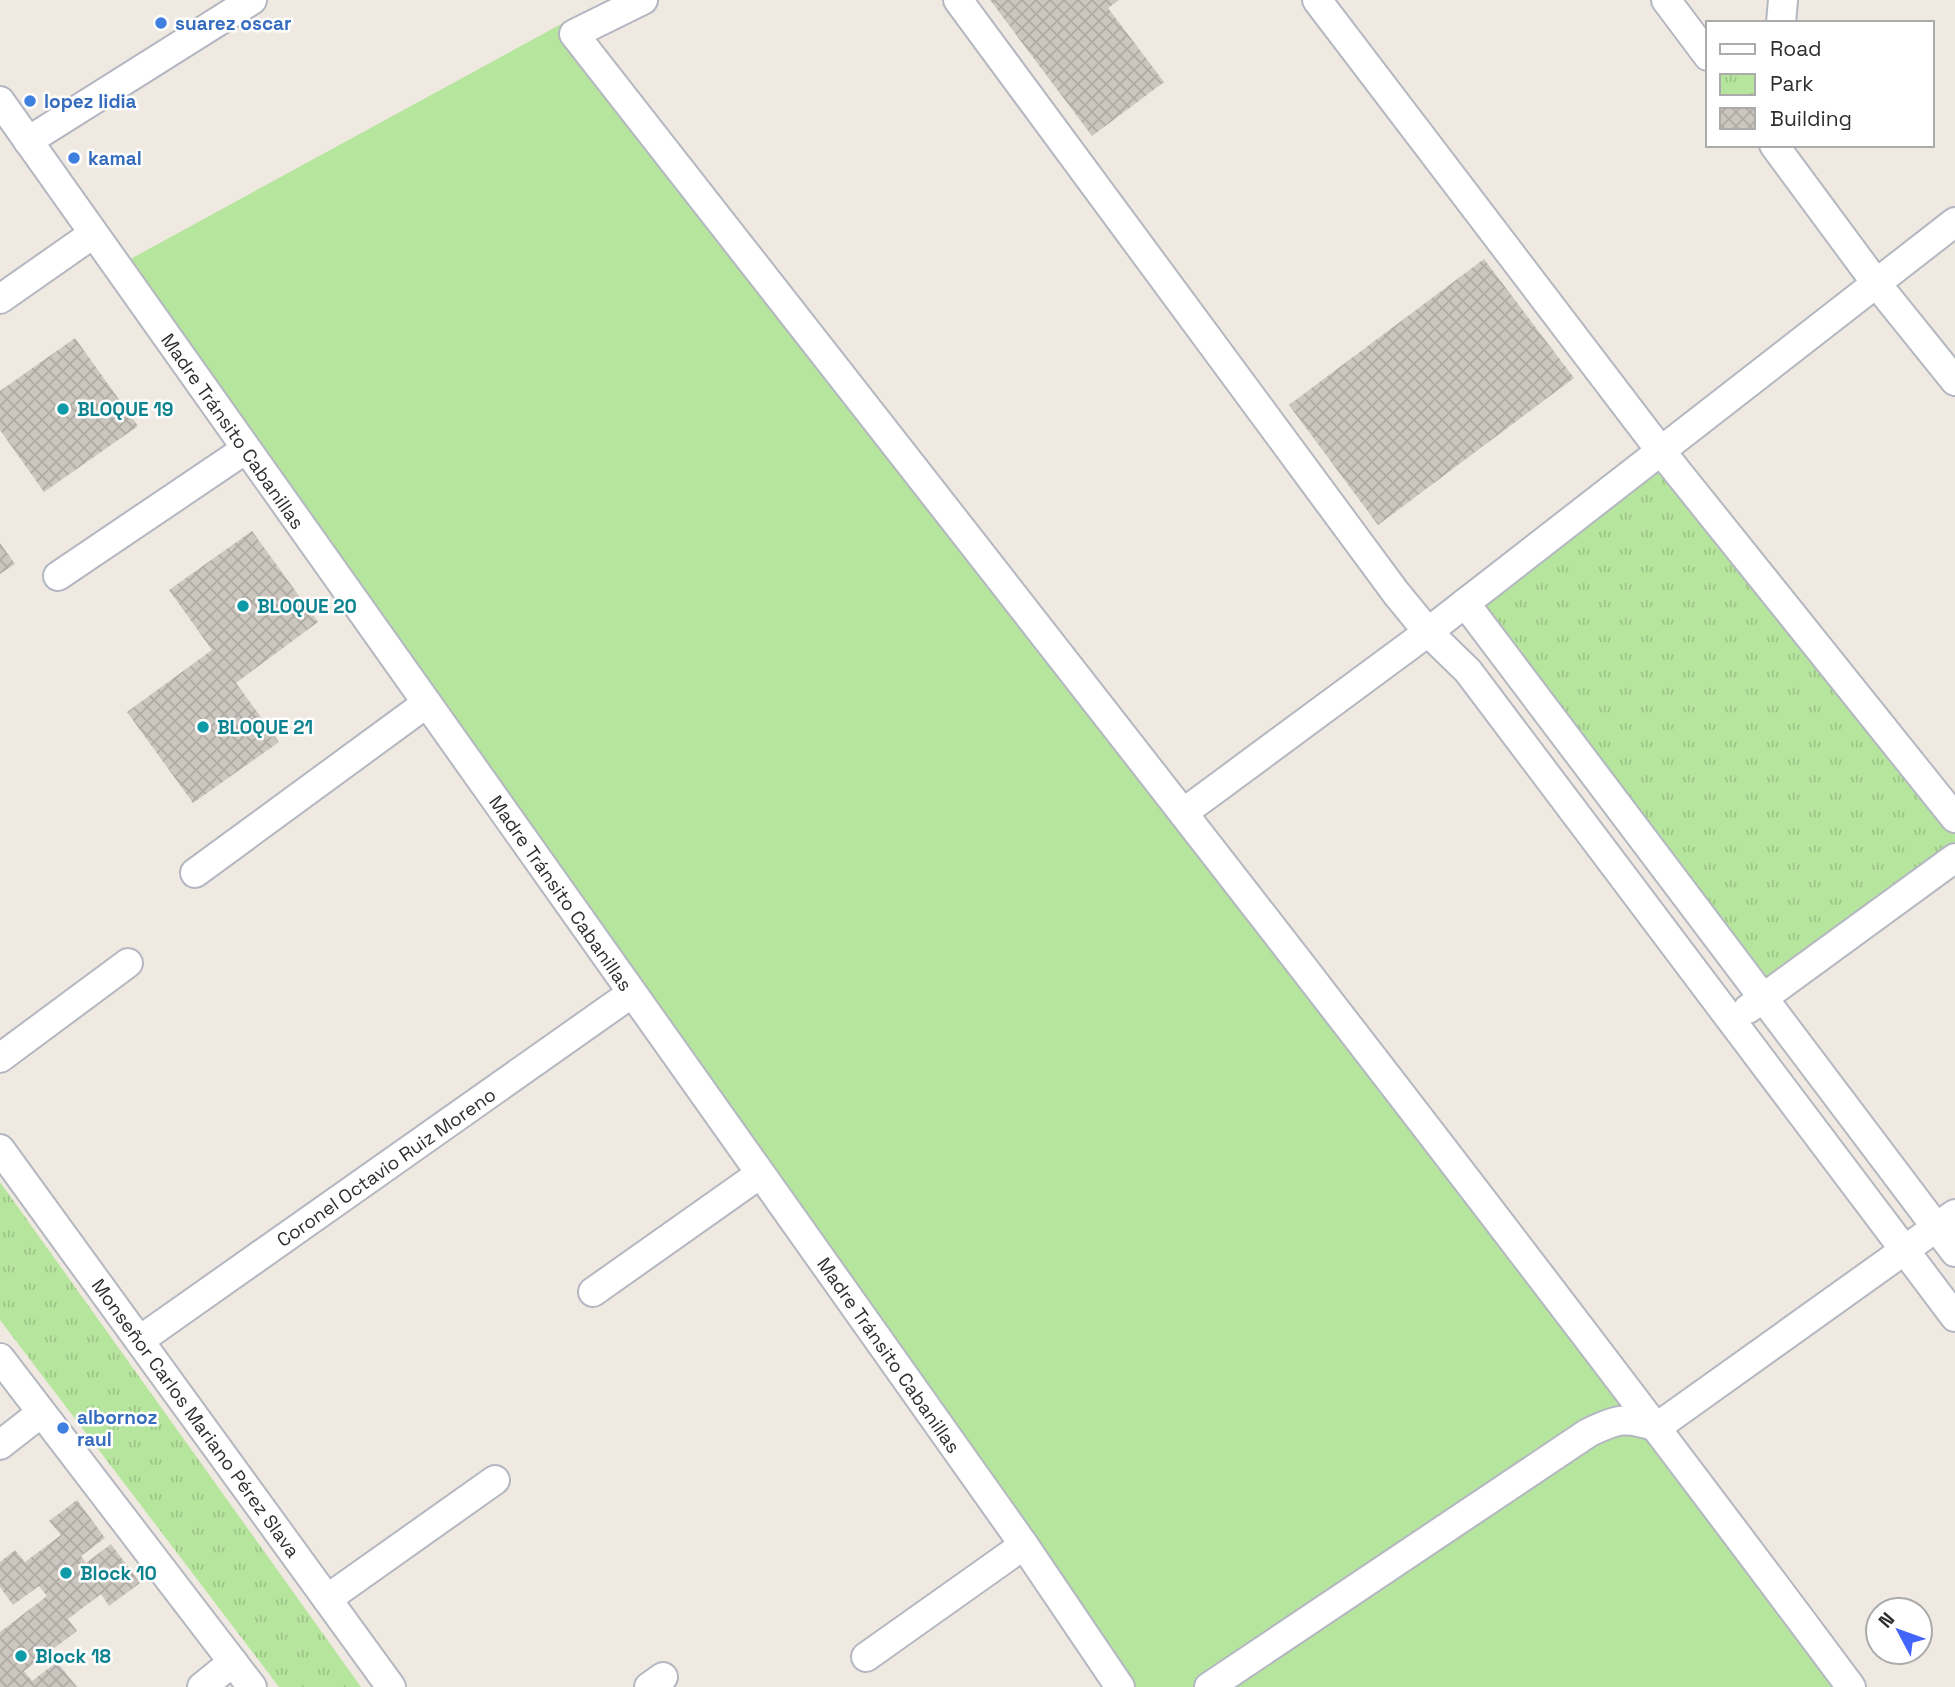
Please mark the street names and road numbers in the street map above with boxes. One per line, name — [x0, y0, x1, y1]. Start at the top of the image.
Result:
street label: Madre Tránsito Cabanillas — [155, 329, 310, 534]
street label: Madre Tránsito Cabanillas — [483, 791, 638, 996]
street label: Coronel Octavio Ruiz Moreno — [272, 1082, 501, 1253]
street label: Madre Tránsito Cabanillas — [811, 1253, 966, 1458]
street label: Monseñor Carlos Mariano Pérez Slava — [86, 1274, 305, 1563]

